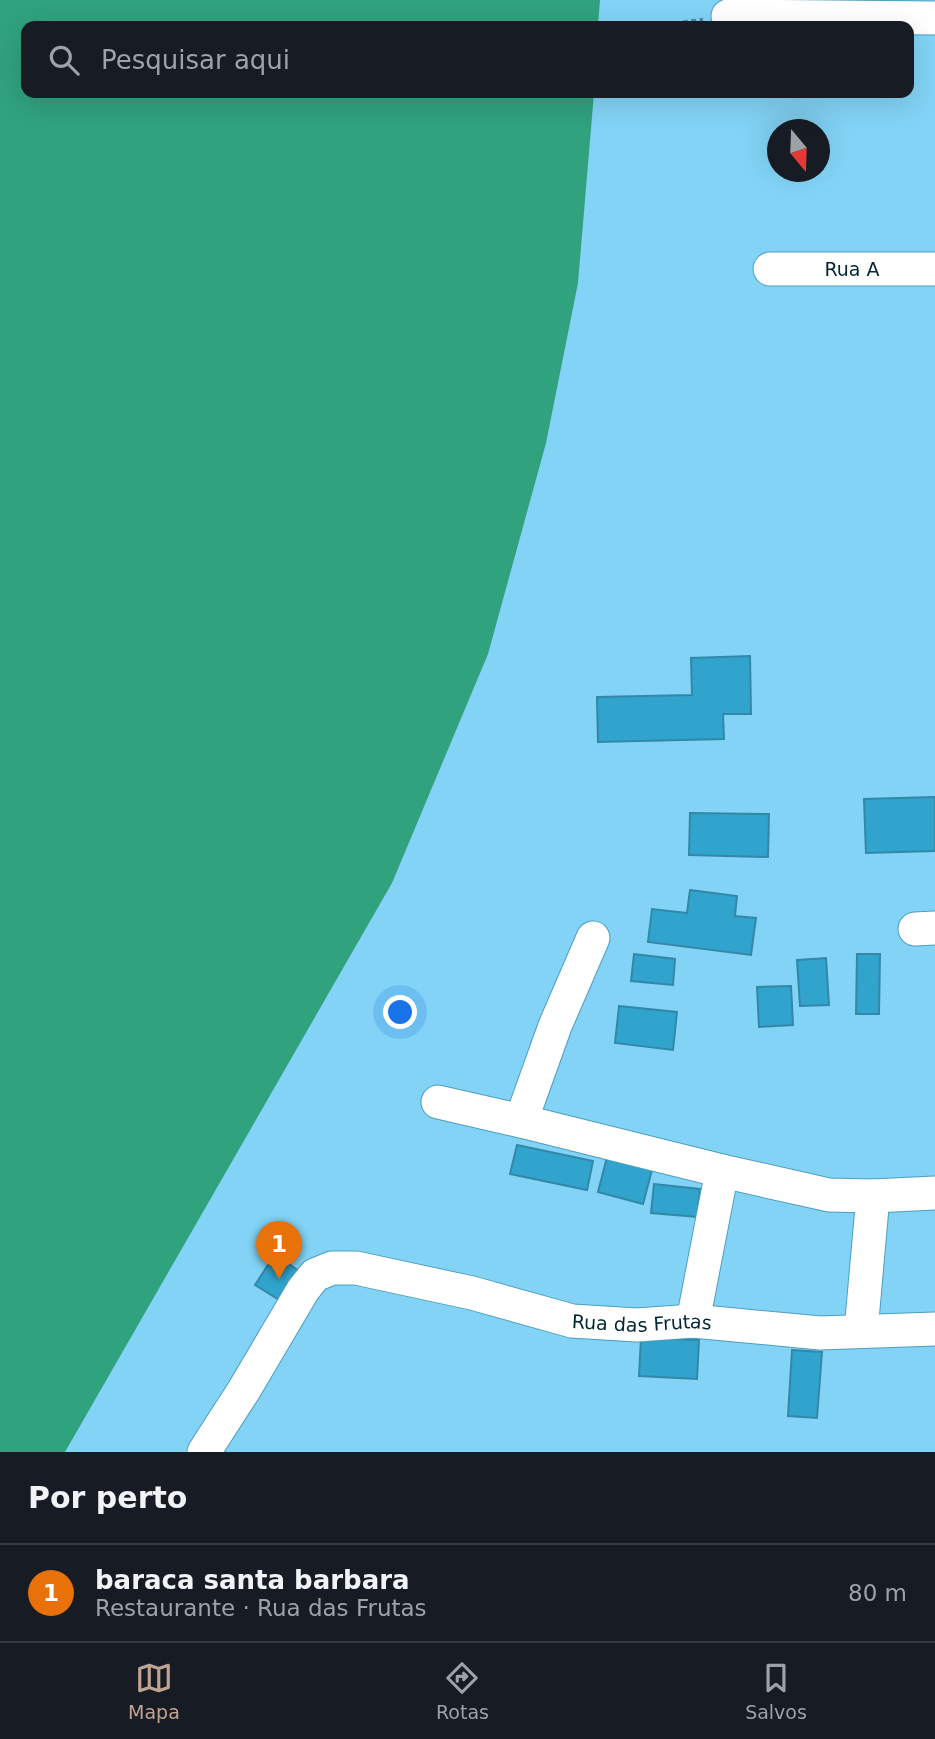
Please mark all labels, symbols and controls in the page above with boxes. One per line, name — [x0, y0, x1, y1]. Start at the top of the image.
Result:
search box — [21, 21, 914, 98]
icon: search — [45, 41, 83, 79]
text: Pesquisar aqui — [101, 45, 290, 75]
north arrow — [767, 119, 830, 182]
street label: Rua A — [824, 258, 880, 280]
your location — [383, 995, 417, 1029]
pin: 1 — [256, 1221, 302, 1279]
street label: Rua das Frutas — [571, 1310, 713, 1336]
text: Por perto — [28, 1480, 187, 1515]
text: baraca santa barbara — [95, 1565, 410, 1595]
text: 1 — [43, 1580, 59, 1606]
text: 80 m — [848, 1580, 907, 1606]
text: Restaurante · Rua das Frutas — [95, 1595, 427, 1621]
tab: Mapa — [128, 1659, 180, 1723]
tab: Rotas — [436, 1659, 489, 1723]
tab: Salvos — [745, 1659, 807, 1723]

